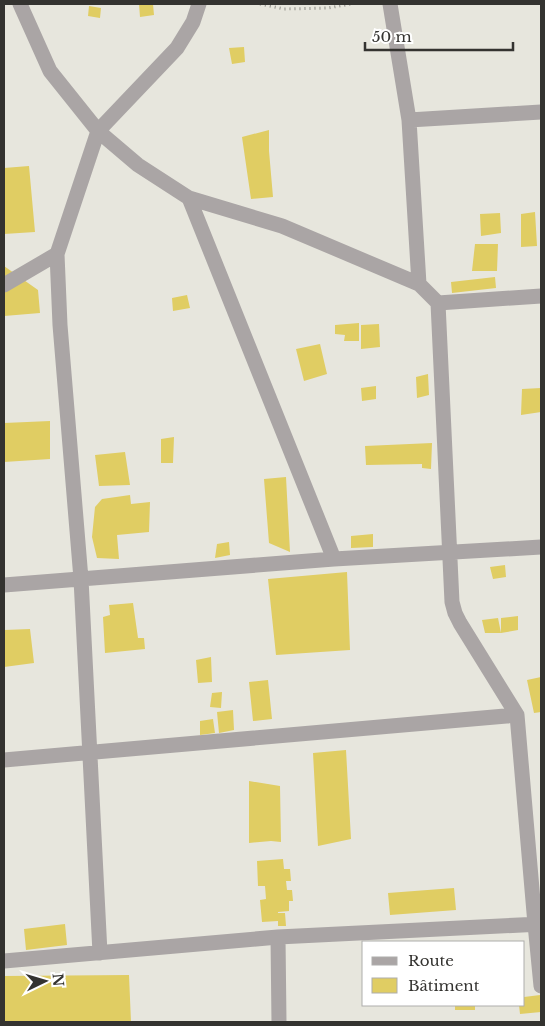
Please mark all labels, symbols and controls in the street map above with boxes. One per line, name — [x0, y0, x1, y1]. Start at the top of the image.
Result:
scale bar — [365, 20, 512, 52]
text: 50 m — [372, 27, 412, 46]
legend — [362, 941, 525, 1006]
text: Route — [408, 951, 454, 970]
north arrow — [20, 956, 70, 1006]
text: N — [48, 973, 67, 987]
text: Bâtiment — [408, 976, 480, 995]

